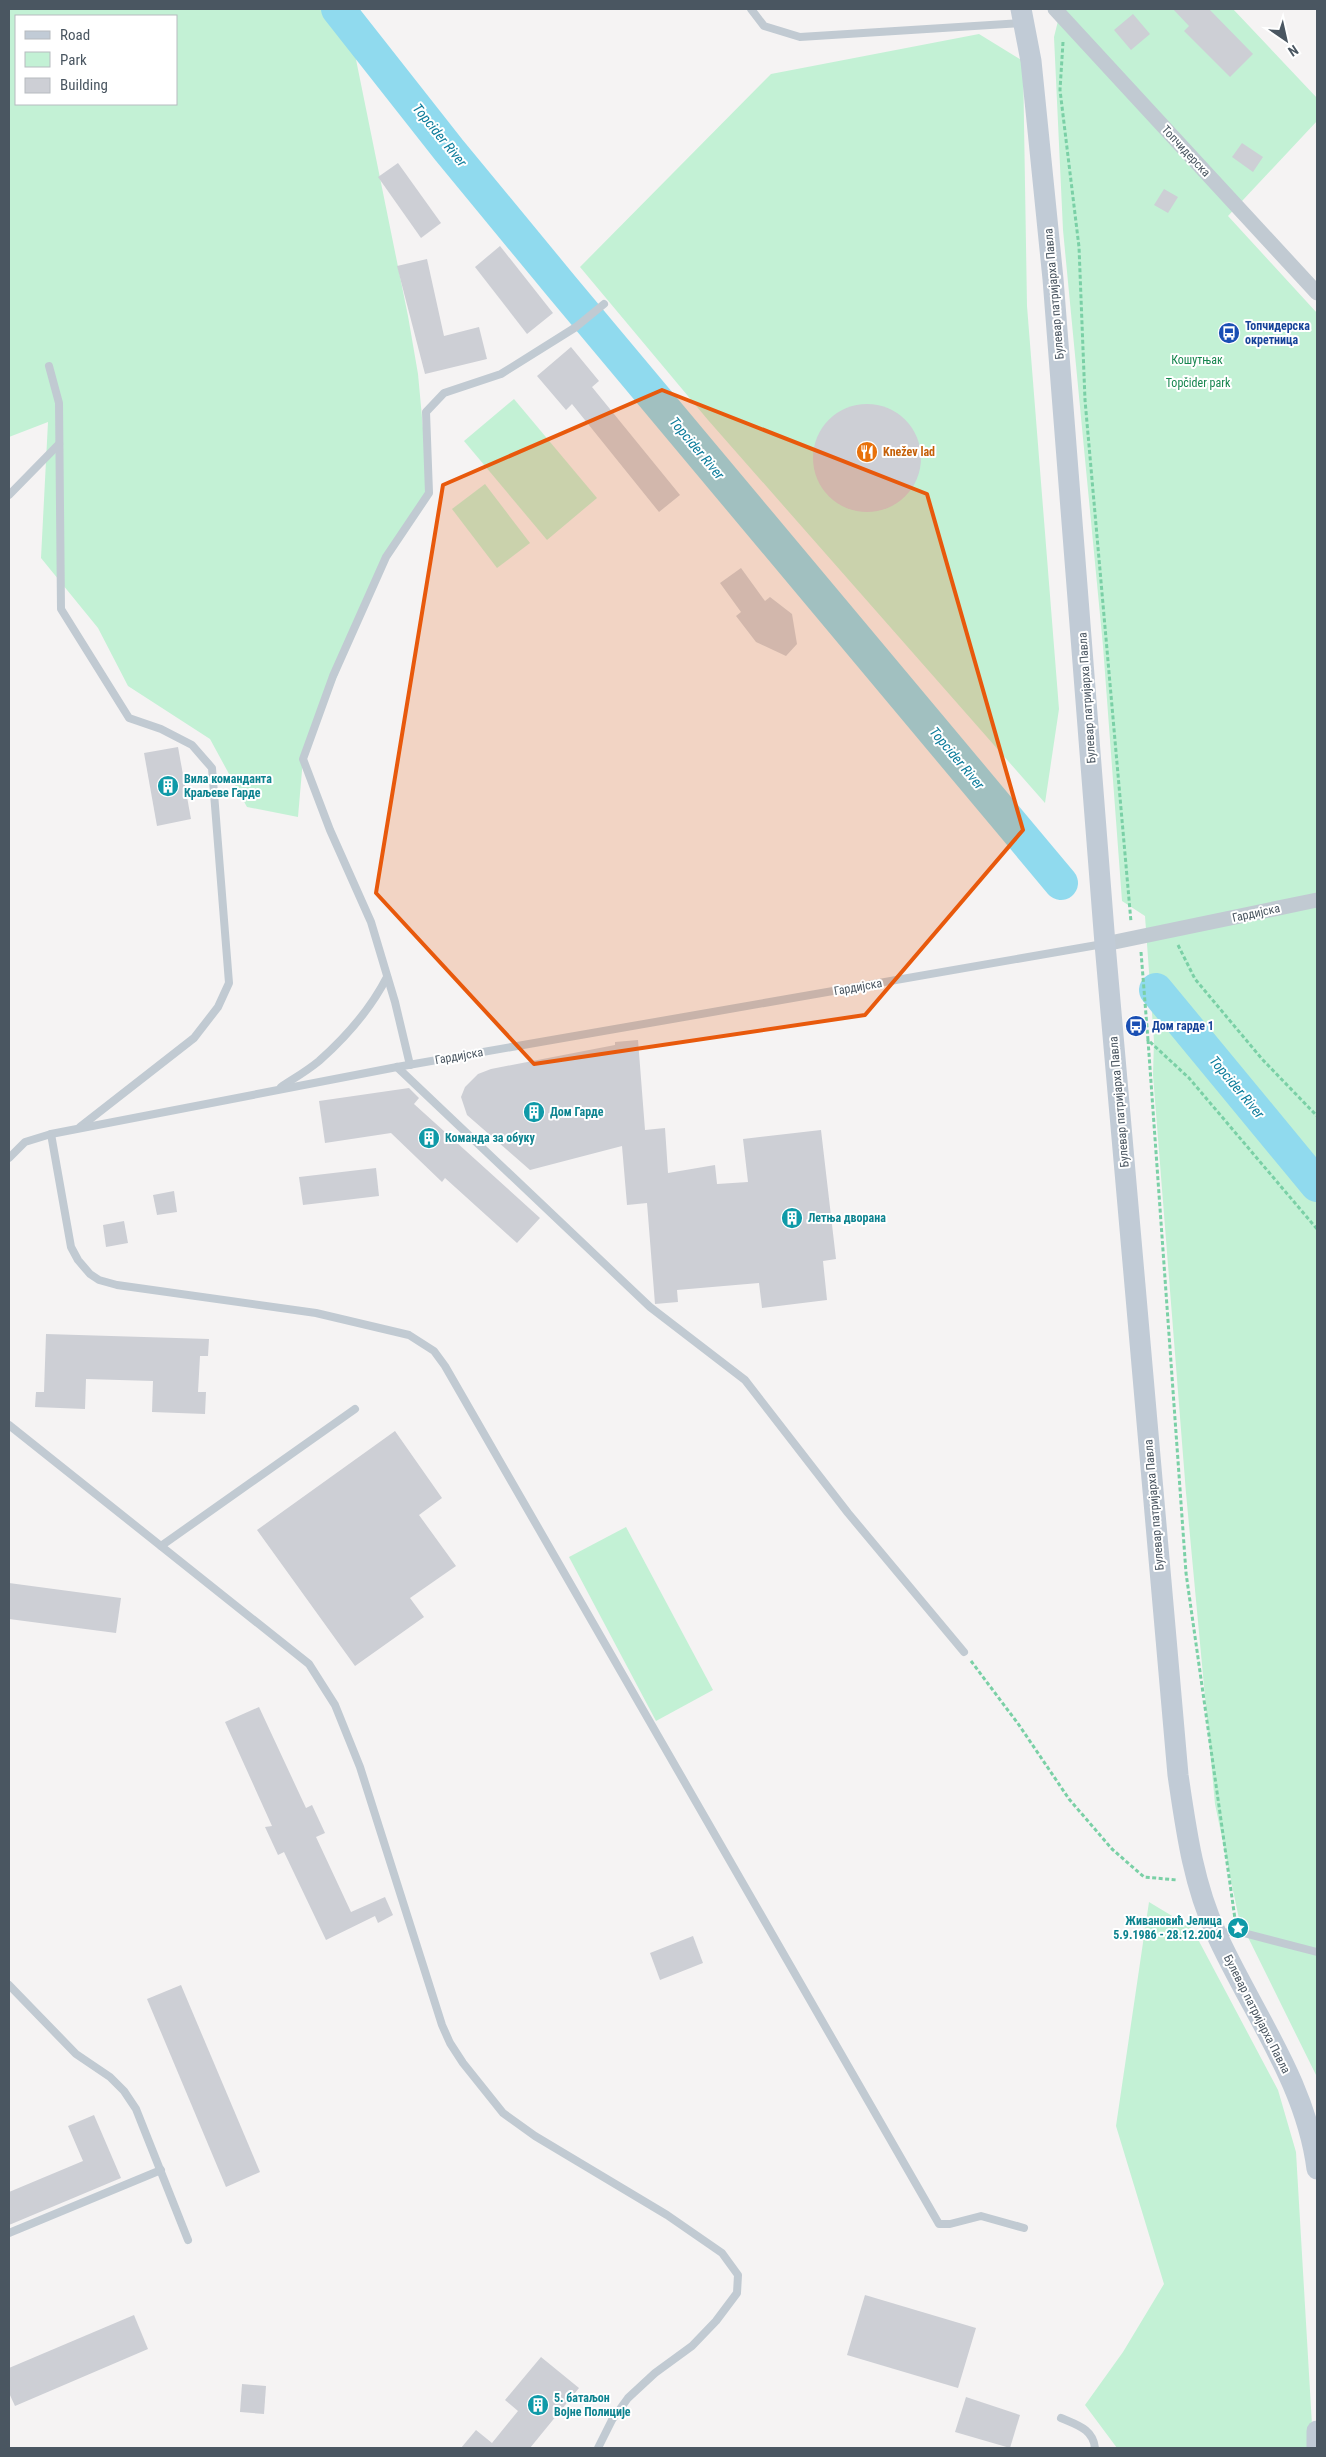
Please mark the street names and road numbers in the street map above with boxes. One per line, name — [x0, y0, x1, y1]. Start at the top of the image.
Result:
street label: Топчидерска — [1159, 123, 1213, 180]
street label: Булевар патријарха Павла — [1041, 228, 1067, 360]
street label: Булевар патријарха Павла — [1075, 632, 1099, 764]
street label: Гардијска — [1231, 901, 1281, 925]
street label: Гардијска — [833, 976, 883, 998]
street label: Булевар патријарха Павла — [1106, 1036, 1132, 1168]
street label: Гардијска — [434, 1045, 484, 1067]
street label: Булевар патријарха Павла — [1141, 1439, 1167, 1571]
street label: Булевар патријарха Павла — [1221, 1952, 1293, 2076]

